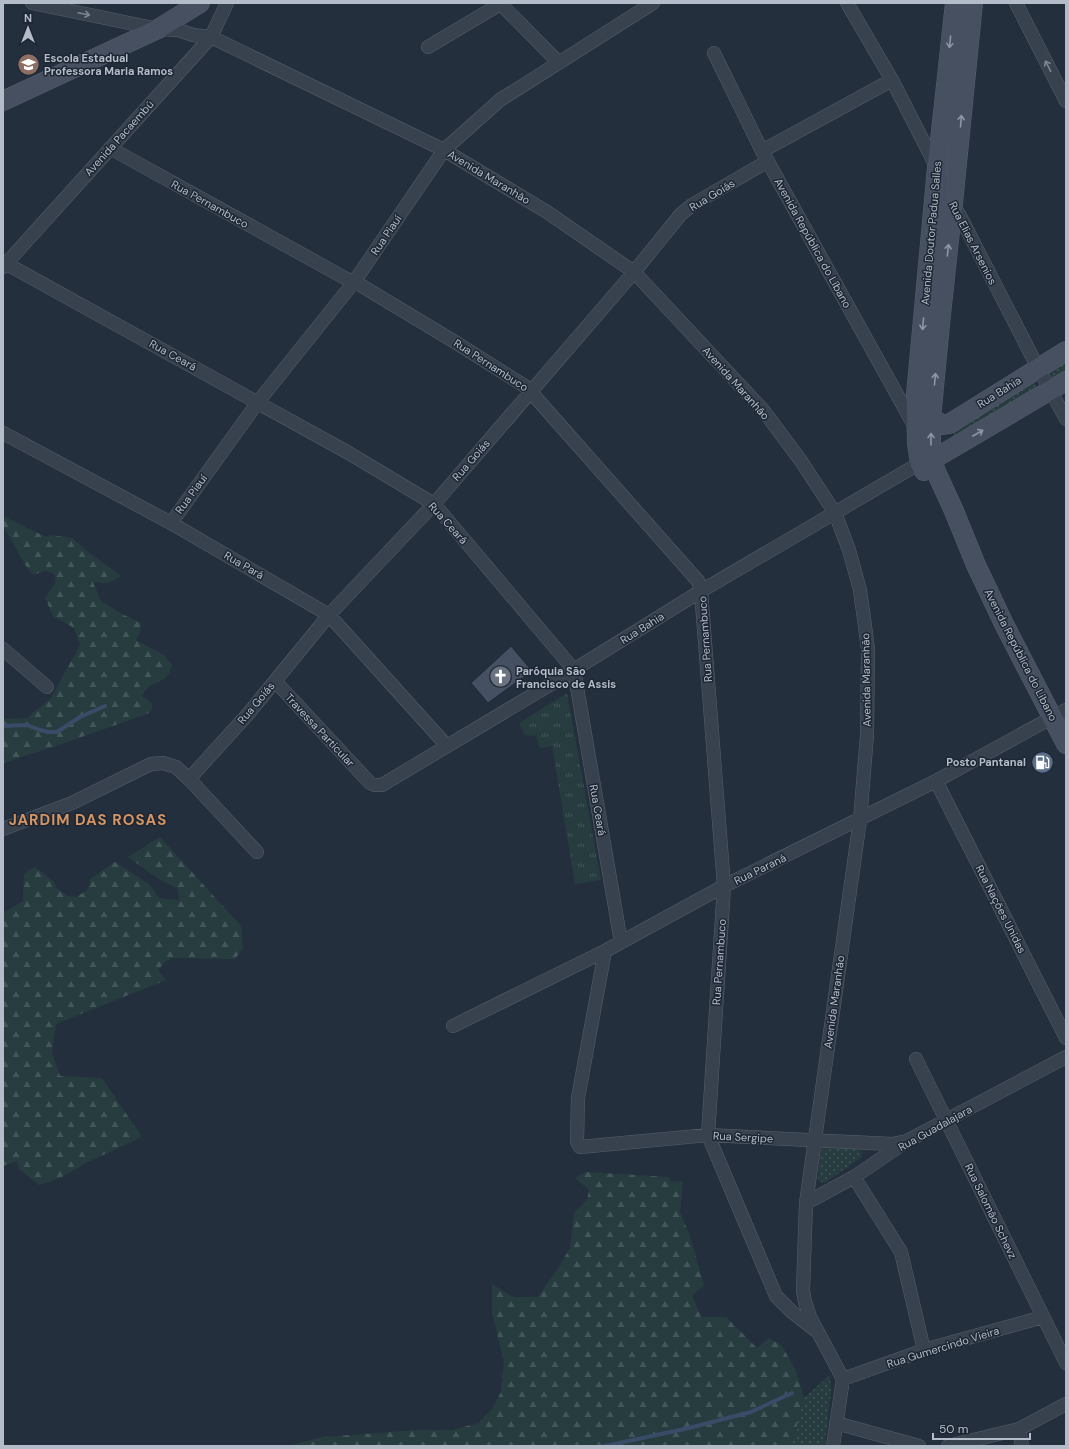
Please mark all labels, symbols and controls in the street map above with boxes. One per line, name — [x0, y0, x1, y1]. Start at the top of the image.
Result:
north arrow — [8, 8, 48, 48]
one-way arrow — [77, 10, 90, 18]
text: N — [24, 11, 32, 25]
one-way arrow — [947, 35, 954, 48]
school or university icon: Escola Estadual Professora Maria Ramos — [16, 51, 42, 77]
place label: Escola Estadual Professora Maria Ramos — [44, 51, 173, 78]
one-way arrow — [1044, 60, 1051, 72]
street label: Avenida Pacaembú — [81, 97, 157, 179]
one-way arrow — [958, 115, 965, 128]
street label: Avenida Maranhão — [445, 147, 533, 207]
street label: Avenida Doutor Padua Salles — [918, 160, 944, 306]
street label: Rua Goiás — [687, 176, 737, 214]
street label: Avenida República do Líbano — [771, 176, 855, 310]
street label: Rua Pernambuco — [169, 177, 251, 231]
street label: Rua Elias Arsenios — [946, 199, 1000, 287]
street label: Rua Piauí — [367, 212, 405, 258]
one-way arrow — [944, 244, 952, 257]
one-way arrow — [919, 317, 926, 330]
street label: Rua Ceará — [147, 336, 199, 374]
street label: Rua Pernambuco — [451, 336, 531, 394]
street label: Avenida Maranhão — [699, 343, 773, 423]
one-way arrow — [931, 373, 939, 386]
street label: Rua Bahia — [974, 373, 1024, 411]
one-way arrow — [972, 428, 984, 436]
one-way arrow — [927, 433, 935, 446]
street label: Rua Goiás — [449, 436, 493, 484]
street label: Rua Piauí — [172, 471, 210, 517]
street label: Rua Ceará — [425, 499, 471, 547]
street label: Rua Pará — [221, 548, 267, 582]
street label: Avenida República do Libano — [981, 587, 1061, 723]
street label: Rua Pernambuco — [695, 595, 715, 683]
street label: Rua Bahia — [617, 609, 667, 647]
street label: Avenida Maranhão — [858, 633, 874, 727]
church icon: Paróquia São Francisco de Assis — [488, 664, 514, 690]
place label: Paróquia São Francisco de Assis — [516, 664, 616, 691]
street label: Rua Goiás — [234, 679, 278, 727]
street label: Travessa Particular — [282, 690, 358, 770]
fuel station icon: Posto Pantanal — [1029, 749, 1055, 775]
place label: Posto Pantanal — [946, 755, 1026, 769]
street label: Rua Ceará — [587, 783, 609, 837]
district label: JARDIM DAS ROSAS — [9, 810, 167, 830]
street label: Rua Paraná — [732, 850, 788, 888]
street label: Rua Nações Unidas — [973, 862, 1029, 956]
street label: Rua Pernambuco — [709, 918, 729, 1006]
street label: Avenida Maranhão — [821, 955, 847, 1049]
street label: Rua Guadalajara — [896, 1102, 974, 1154]
street label: Rua Sergipe — [713, 1128, 773, 1146]
street label: Rua Salomão Schevz — [962, 1161, 1020, 1261]
street label: Rua Gumercindo Vieira — [885, 1323, 1001, 1371]
scale bar — [933, 1415, 1030, 1441]
text: 50 m — [939, 1421, 968, 1437]

